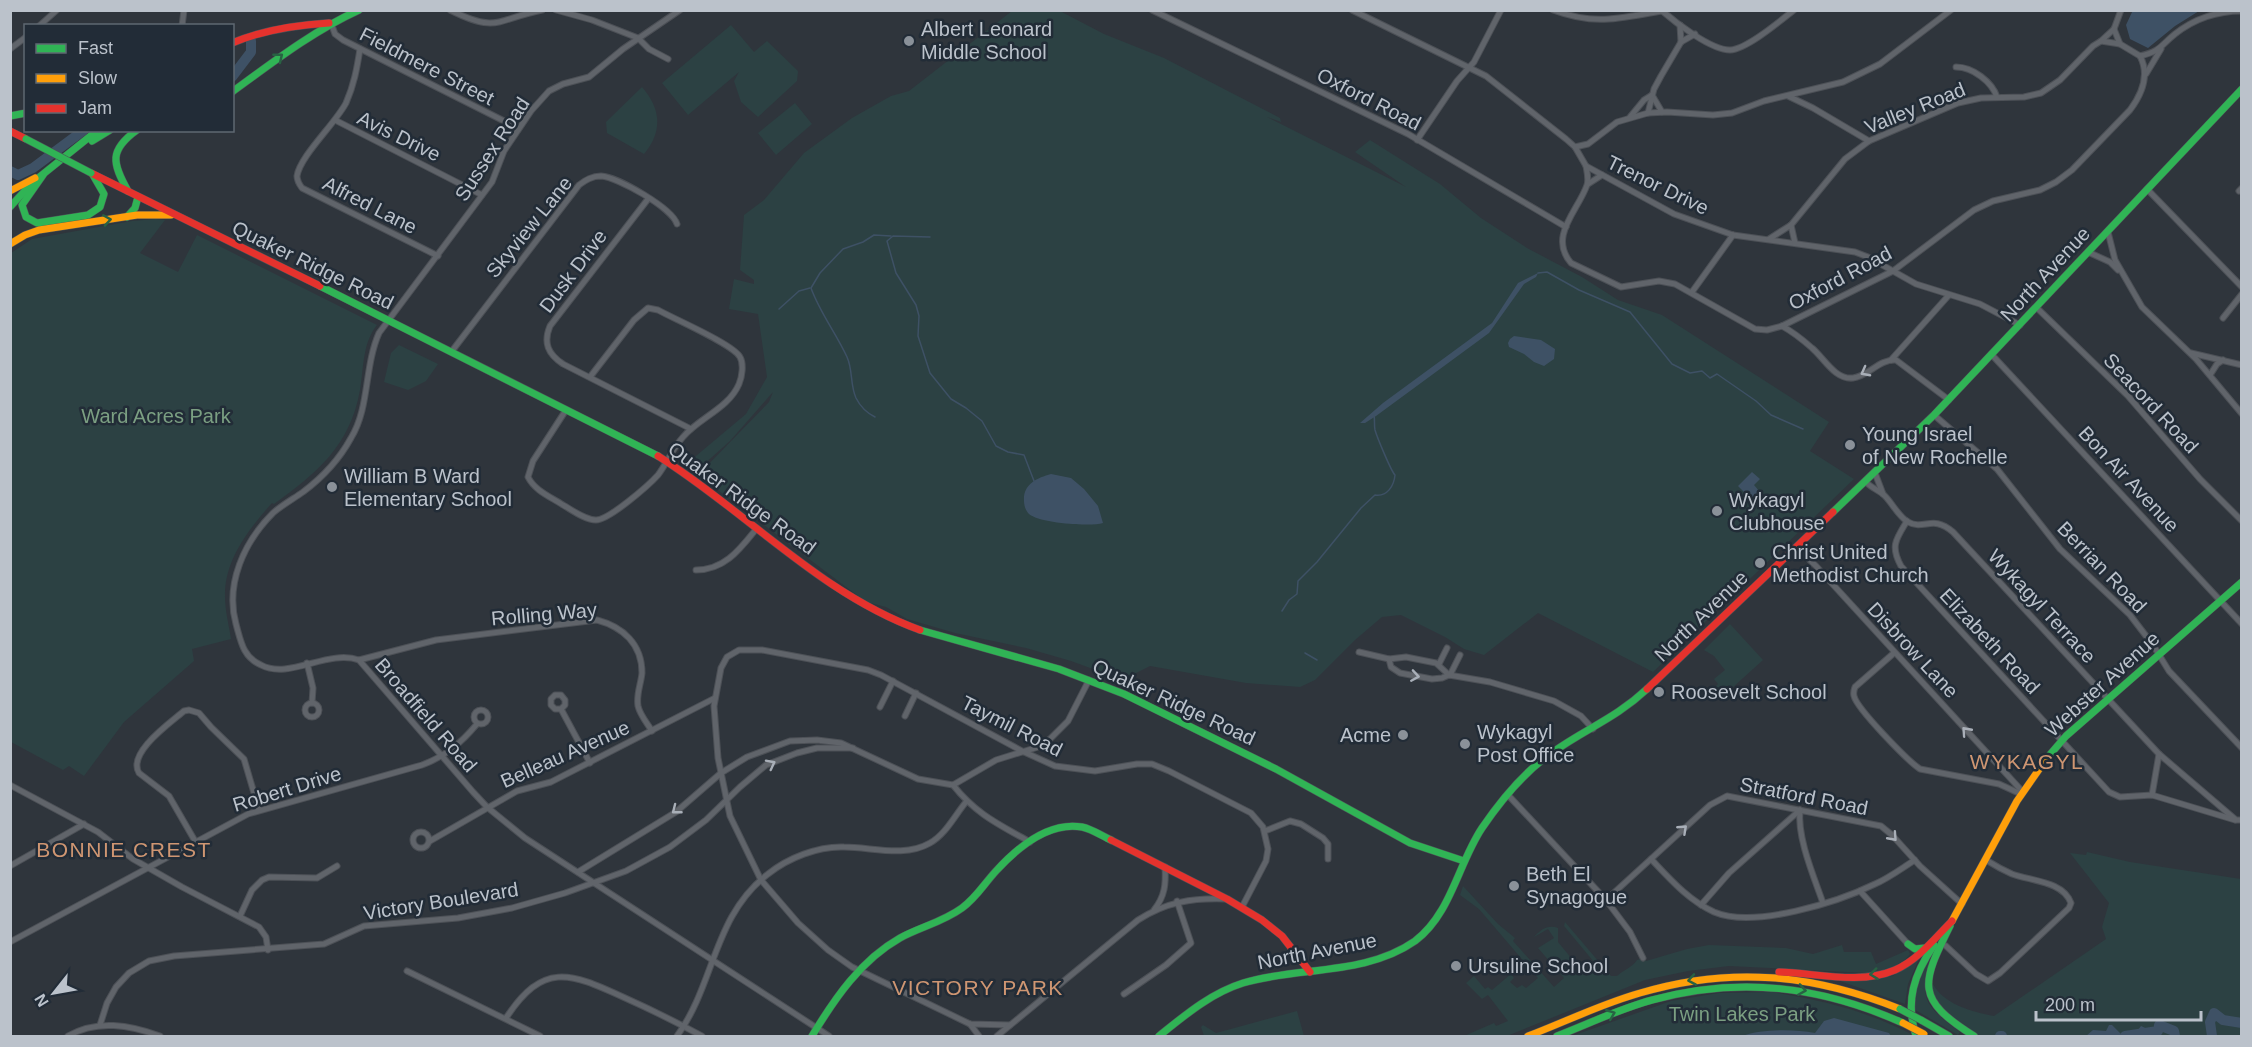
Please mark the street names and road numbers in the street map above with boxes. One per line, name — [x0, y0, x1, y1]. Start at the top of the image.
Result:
street label: Fieldmere Street — [356, 23, 498, 110]
street label: Oxford Road — [1313, 63, 1425, 135]
street label: Valley Road — [1862, 78, 1968, 138]
street label: Sussex Road — [450, 93, 534, 205]
street label: Avis Drive — [354, 106, 444, 166]
street label: Trenor Drive — [1604, 151, 1712, 219]
street label: Alfred Lane — [319, 172, 421, 238]
street label: Skyview Lane — [482, 172, 576, 282]
street label: Quaker Ridge Road — [229, 216, 397, 314]
street label: North Avenue — [1996, 222, 2094, 326]
street label: Dusk Drive — [535, 225, 611, 317]
street label: Oxford Road — [1785, 242, 1895, 314]
street label: Seacord Road — [2099, 349, 2203, 457]
street label: Bon Air Avenue — [2074, 422, 2184, 536]
street label: Quaker Ridge Road — [664, 437, 820, 559]
street label: Berrian Road — [2053, 517, 2151, 617]
street label: Wykagyl Terrace — [1984, 545, 2100, 667]
street label: North Avenue — [1650, 566, 1752, 666]
street label: Elizabeth Road — [1936, 584, 2044, 698]
street label: Rolling Way — [490, 598, 598, 630]
street label: Disbrow Lane — [1863, 598, 1963, 702]
street label: Webster Avenue — [2040, 627, 2164, 741]
street label: Broadfield Road — [371, 654, 481, 776]
street label: Quaker Ridge Road — [1089, 655, 1259, 749]
street label: Taymil Road — [958, 691, 1066, 761]
street label: Belleau Avenue — [497, 716, 633, 792]
street label: Robert Drive — [230, 762, 344, 816]
street label: Stratford Road — [1738, 773, 1870, 819]
street label: Victory Boulevard — [362, 878, 520, 924]
street label: North Avenue — [1256, 929, 1378, 973]

